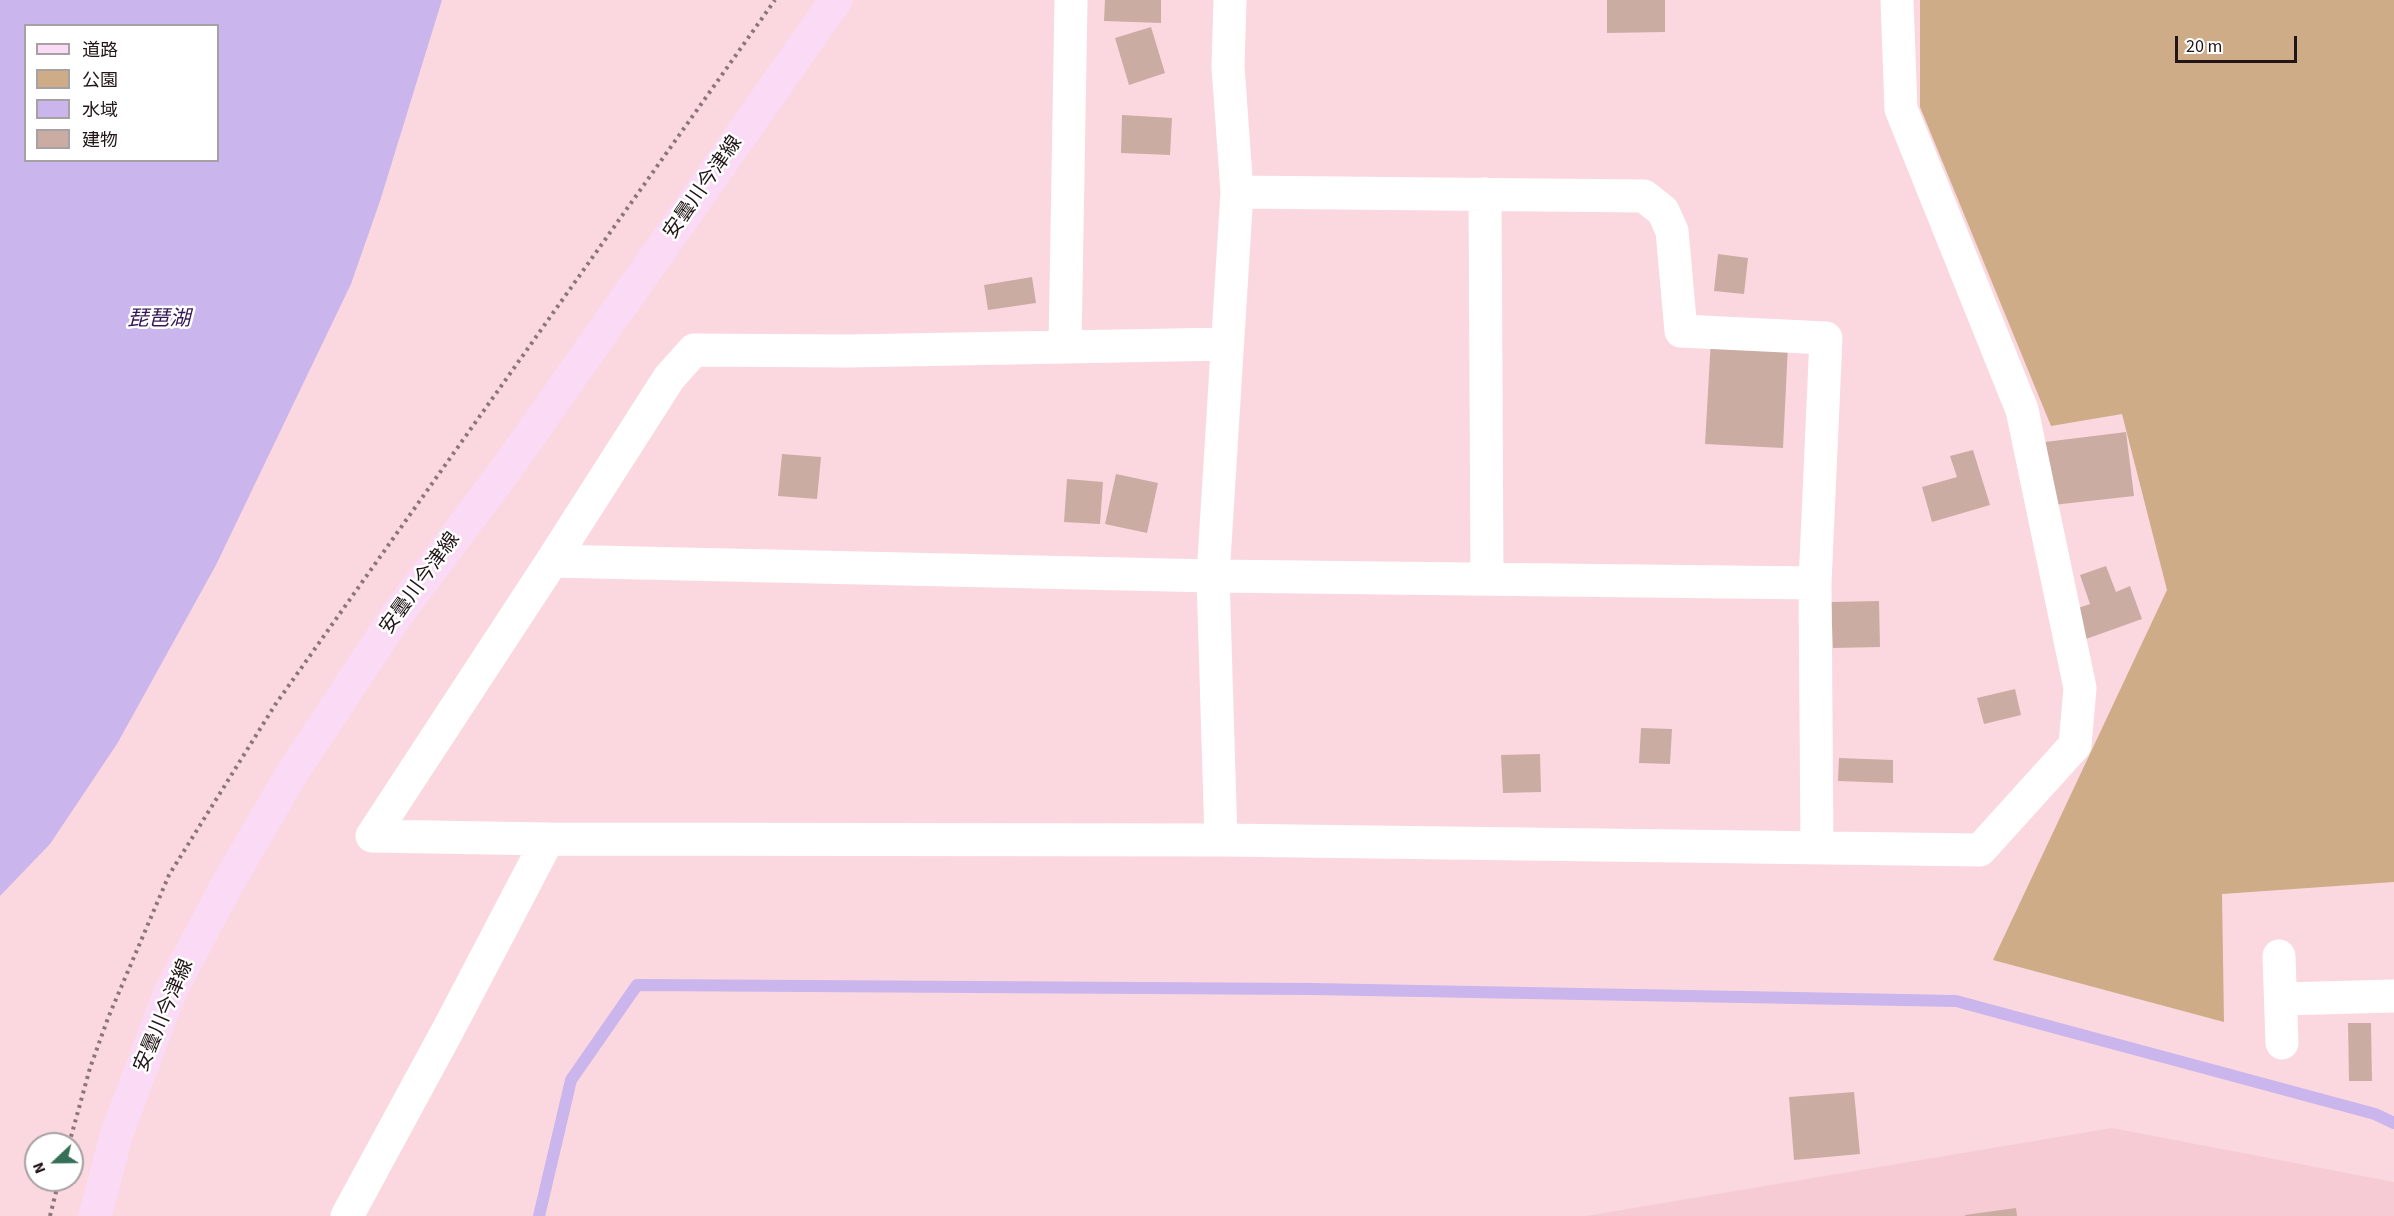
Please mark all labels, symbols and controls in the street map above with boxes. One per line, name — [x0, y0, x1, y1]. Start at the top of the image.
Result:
legend — [24, 24, 219, 162]
scale bar — [2178, 24, 2300, 62]
text: 20 m — [2186, 34, 2222, 59]
text: 道路 — [82, 38, 118, 63]
text: 公園 — [82, 68, 118, 93]
text: 水域 — [82, 98, 118, 123]
text: 建物 — [82, 128, 118, 153]
street label: 安曇川今津線 — [660, 132, 748, 244]
water label: 琵琶湖 — [128, 307, 190, 333]
street label: 安曇川今津線 — [376, 528, 466, 640]
street label: 安曇川今津線 — [131, 956, 199, 1076]
north arrow — [24, 1132, 84, 1192]
text: N — [27, 1159, 51, 1177]

